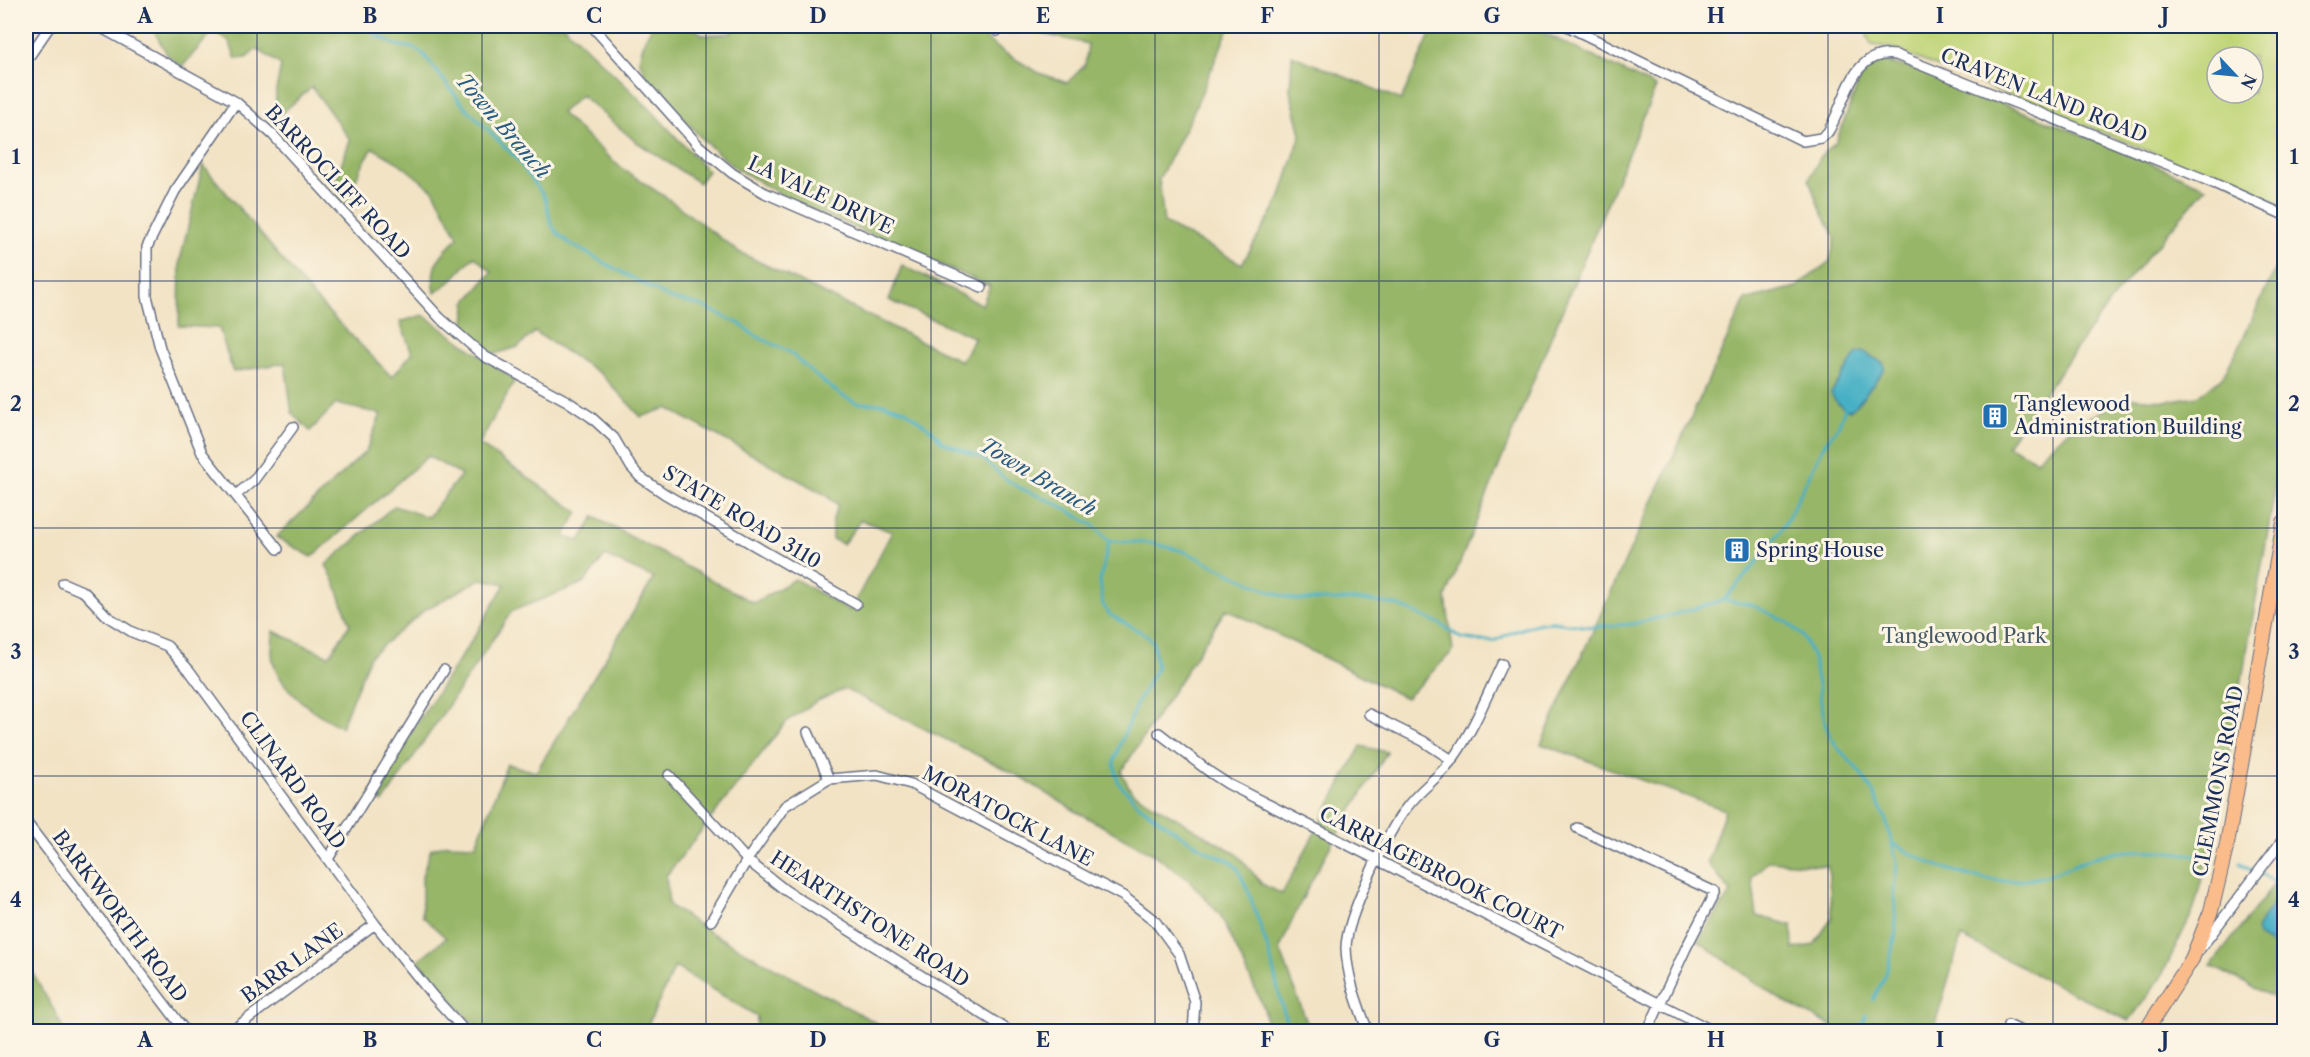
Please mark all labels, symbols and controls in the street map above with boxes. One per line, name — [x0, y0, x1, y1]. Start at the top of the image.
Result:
text: A — [136, 4, 153, 28]
text: B — [363, 4, 378, 28]
text: C — [586, 4, 602, 28]
text: D — [809, 4, 827, 28]
text: E — [1036, 4, 1050, 28]
text: F — [1260, 4, 1274, 28]
text: G — [1484, 4, 1501, 28]
text: H — [1707, 4, 1725, 28]
text: I — [1936, 4, 1944, 28]
text: J — [2157, 4, 2169, 28]
street label: CRAVEN LAND ROAD — [1937, 43, 2151, 147]
north arrow — [2205, 45, 2265, 105]
water label: Town Branch — [451, 68, 556, 183]
text: N — [2236, 71, 2261, 92]
street label: BARROCLIFF ROAD — [260, 100, 416, 264]
text: 1 — [12, 145, 21, 169]
text: 1 — [2290, 145, 2299, 169]
street label: LA VALE DRIVE — [744, 151, 898, 239]
text: 2 — [10, 392, 22, 416]
place label: Tanglewood Administration Building — [2013, 392, 2242, 439]
text: 2 — [2288, 392, 2300, 416]
building icon: Tanglewood Administration Building — [1980, 401, 2010, 431]
water label: Town Branch — [976, 432, 1101, 521]
street label: STATE ROAD 3110 — [659, 460, 825, 574]
building icon: Spring House — [1722, 535, 1752, 565]
place label: Spring House — [1756, 538, 1884, 562]
park label: Tanglewood Park — [1881, 624, 2048, 648]
text: 3 — [10, 640, 22, 664]
text: 3 — [2288, 640, 2300, 664]
street label: CLEMMONS ROAD — [2188, 683, 2248, 879]
street label: CLINARD ROAD — [235, 706, 351, 854]
street label: MORATOCK LANE — [918, 761, 1098, 871]
street label: CARRIAGEBROOK COURT — [1316, 801, 1566, 945]
street label: BARKWORTH ROAD — [47, 825, 193, 1007]
street label: HEARTHSTONE ROAD — [766, 846, 974, 992]
text: 4 — [10, 888, 22, 912]
text: 4 — [2288, 888, 2300, 912]
street label: BARR LANE — [236, 918, 348, 1008]
text: A — [136, 1028, 153, 1052]
text: B — [363, 1028, 378, 1052]
text: C — [586, 1028, 602, 1052]
text: D — [809, 1028, 827, 1052]
text: E — [1036, 1028, 1050, 1052]
text: F — [1260, 1028, 1274, 1052]
text: G — [1484, 1028, 1501, 1052]
text: H — [1707, 1028, 1725, 1052]
text: I — [1936, 1028, 1944, 1052]
text: J — [2157, 1028, 2169, 1052]

